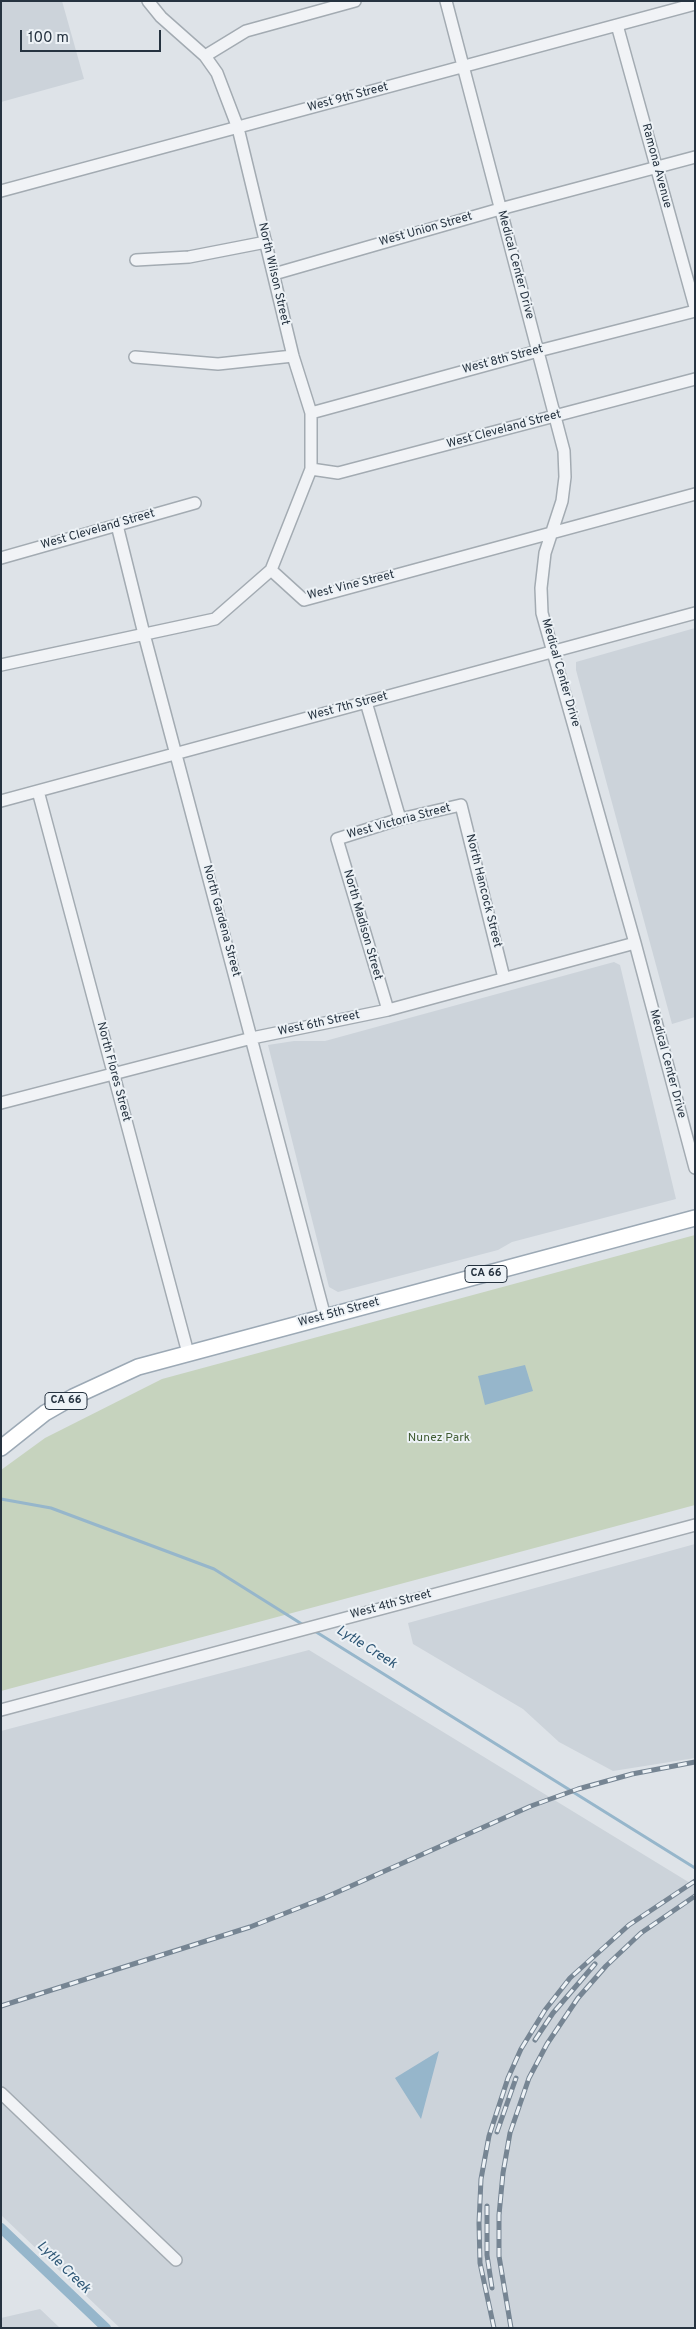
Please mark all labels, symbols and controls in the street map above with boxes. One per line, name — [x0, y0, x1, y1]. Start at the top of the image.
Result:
scale bar — [22, 20, 164, 52]
text: 100 m — [28, 29, 69, 48]
street label: West 9th Street — [306, 80, 390, 116]
street label: Ramona Avenue — [638, 122, 674, 210]
street label: Medical Center Drive — [494, 209, 536, 321]
street label: West Union Street — [378, 210, 474, 250]
street label: North Wilson Street — [254, 221, 292, 327]
street label: West 8th Street — [461, 342, 545, 378]
street label: West Cleveland Street — [445, 408, 563, 452]
street label: West Cleveland Street — [39, 507, 157, 553]
street label: West Vine Street — [306, 568, 396, 604]
street label: Medical Center Drive — [538, 617, 582, 729]
street label: West 7th Street — [307, 689, 389, 725]
street label: West Victoria Street — [346, 801, 452, 843]
street label: North Hancock Street — [462, 833, 504, 949]
street label: North Gardena Street — [199, 863, 243, 979]
street label: North Madison Street — [339, 868, 385, 982]
street label: West 6th Street — [277, 1008, 361, 1040]
street label: Medical Center Drive — [646, 1008, 688, 1120]
street label: North Flores Street — [93, 1021, 133, 1123]
road number: CA 66 — [465, 1266, 507, 1282]
street label: West 5th Street — [297, 1295, 381, 1331]
road number: CA 66 — [45, 1392, 87, 1410]
park label: Nunez Park — [408, 1432, 470, 1446]
street label: West 4th Street — [349, 1587, 433, 1623]
water label: Lytle Creek — [333, 1623, 399, 1673]
water label: Lytle Creek — [33, 2238, 93, 2298]

